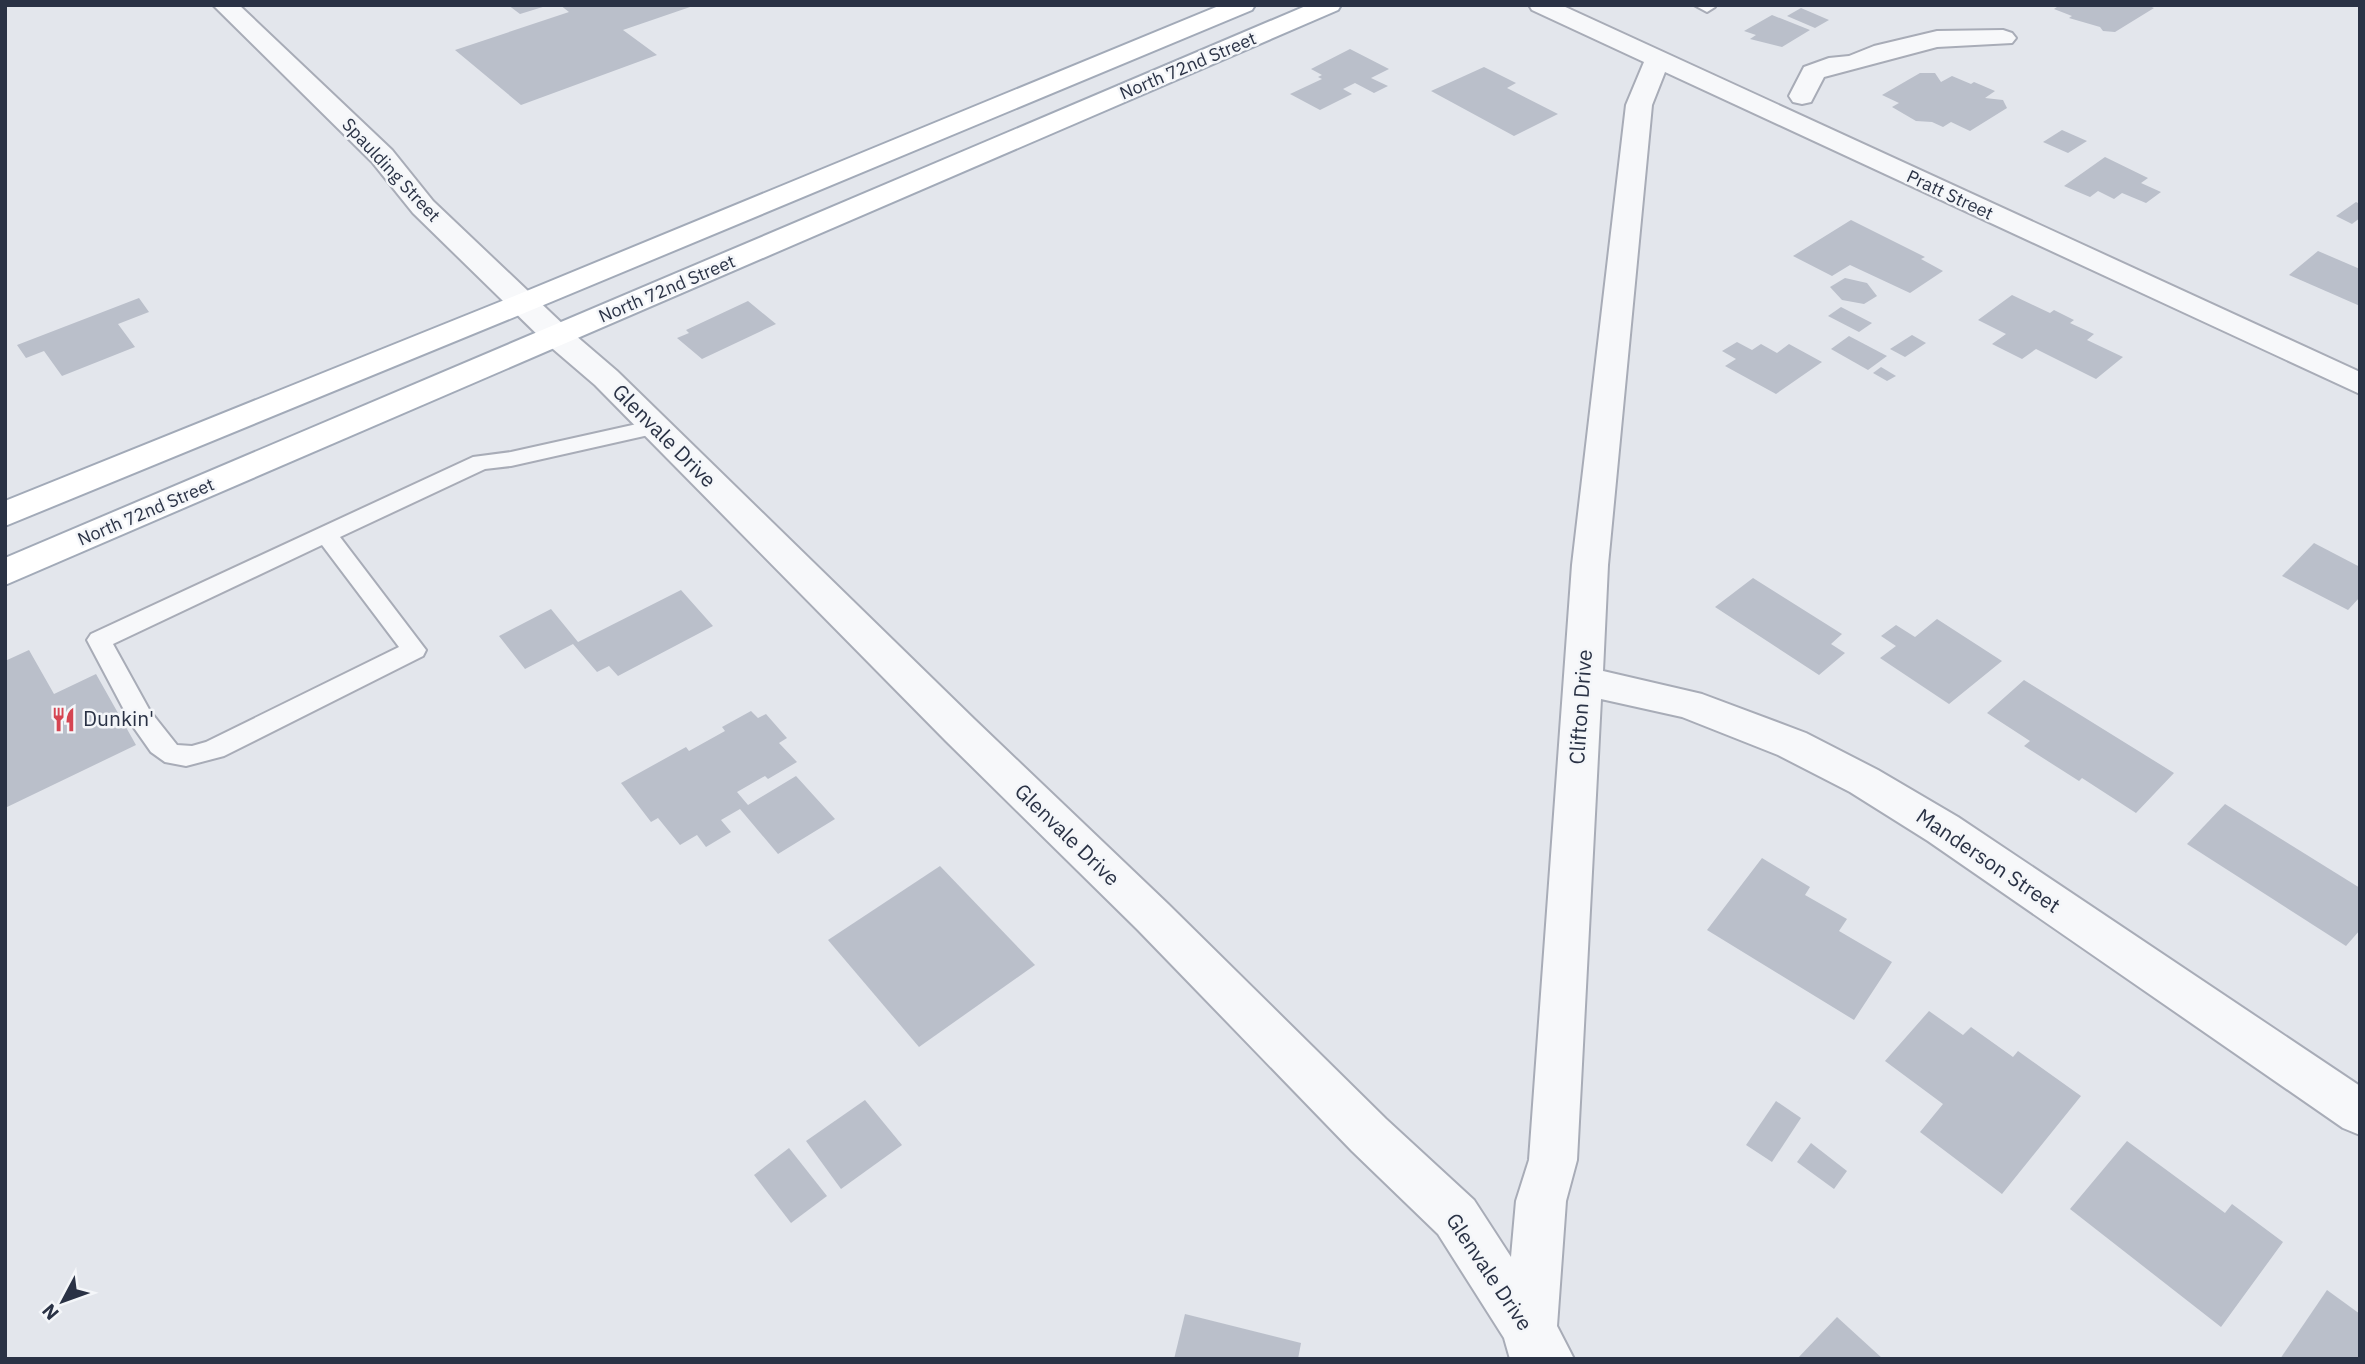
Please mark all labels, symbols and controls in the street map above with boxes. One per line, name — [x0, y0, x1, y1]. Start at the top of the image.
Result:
street label: North 72nd Street — [1116, 26, 1260, 105]
street label: Spaulding Street — [337, 113, 445, 226]
street label: Pratt Street — [1903, 164, 1997, 225]
street label: North 72nd Street — [595, 249, 739, 328]
street label: Glenvale Drive — [607, 377, 723, 493]
street label: North 72nd Street — [74, 472, 218, 551]
street label: Clifton Drive — [1562, 648, 1598, 766]
place label: Dunkin' — [83, 704, 154, 732]
restaurant icon: Dunkin' — [49, 705, 77, 733]
street label: Glenvale Drive — [1009, 777, 1126, 892]
street label: Manderson Street — [1911, 802, 2066, 919]
street label: Glenvale Drive — [1440, 1207, 1539, 1336]
north arrow — [28, 1266, 98, 1336]
text: N — [37, 1299, 64, 1325]

